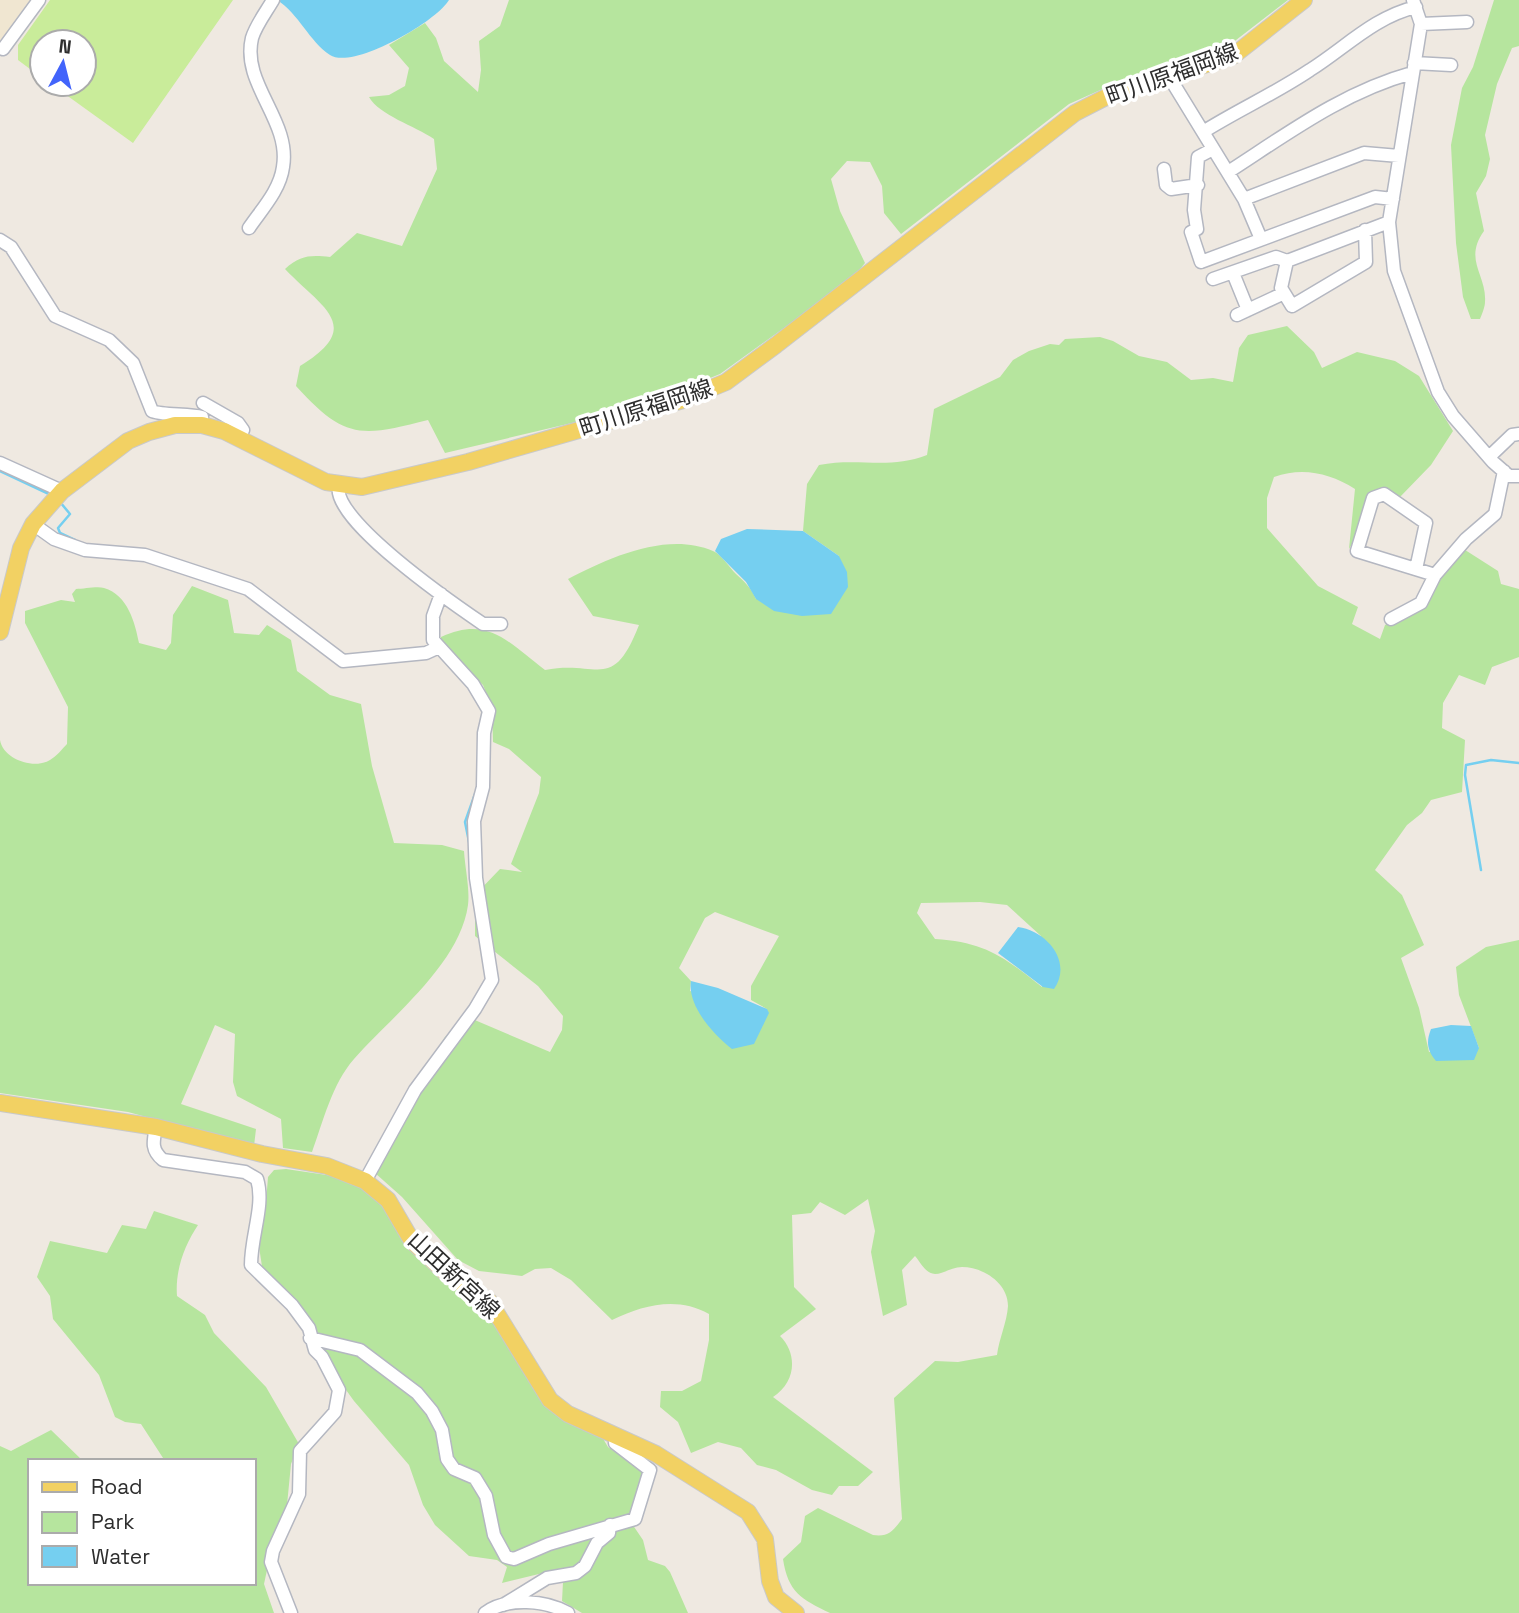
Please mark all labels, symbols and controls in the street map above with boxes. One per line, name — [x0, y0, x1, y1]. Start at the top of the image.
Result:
north arrow — [28, 28, 98, 98]
text: N — [57, 33, 73, 60]
street label: 町川原福岡線 — [1102, 36, 1242, 112]
street label: 町川原福岡線 — [576, 372, 716, 444]
street label: 山田新宮線 — [402, 1225, 506, 1325]
legend — [28, 1459, 256, 1585]
text: Road — [91, 1473, 143, 1500]
text: Park — [91, 1508, 135, 1535]
text: Water — [91, 1543, 150, 1570]

